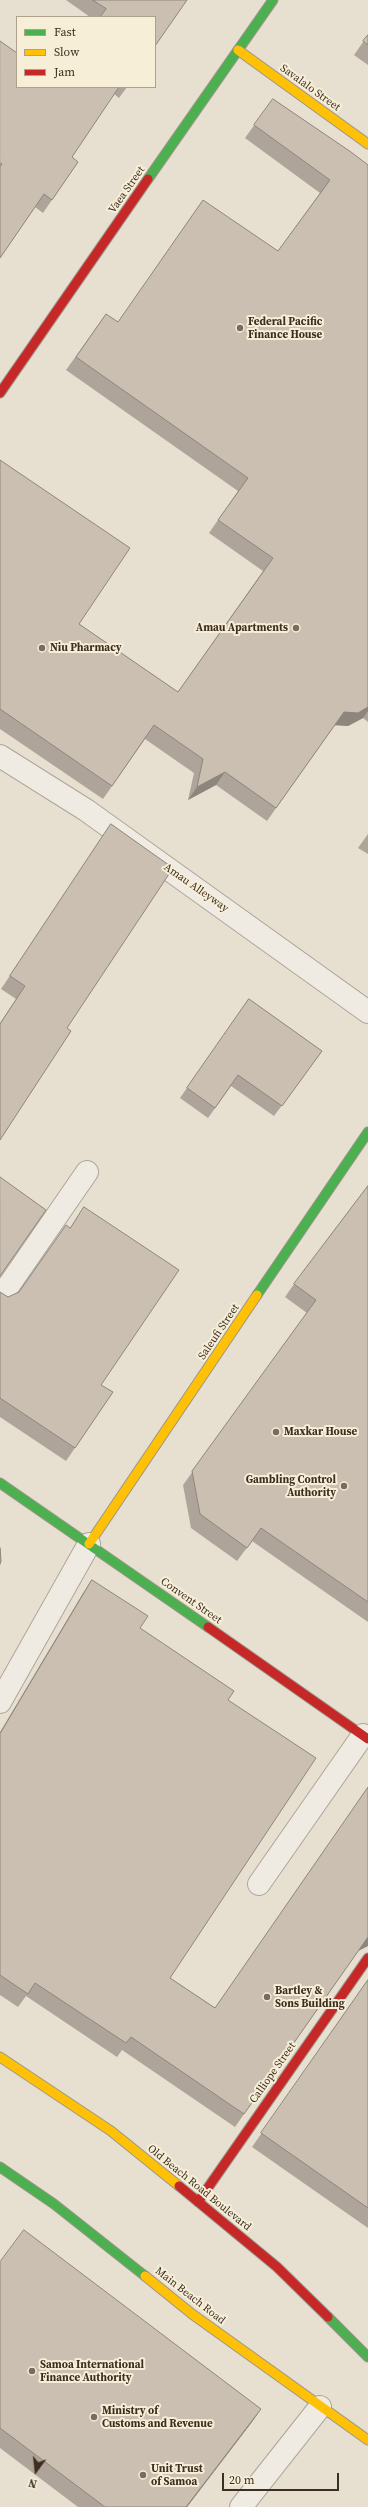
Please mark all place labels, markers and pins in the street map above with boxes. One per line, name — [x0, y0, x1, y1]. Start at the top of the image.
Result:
place label: Federal Pacific Finance House — [248, 315, 322, 341]
marker: Federal Pacific Finance House — [235, 323, 245, 333]
place label: Amau Apartments — [196, 621, 288, 635]
marker: Amau Apartments — [291, 623, 301, 633]
place label: Niu Pharmacy — [50, 641, 122, 655]
marker: Niu Pharmacy — [37, 643, 47, 653]
place label: Maxkar House — [284, 1425, 357, 1439]
marker: Maxkar House — [271, 1427, 281, 1437]
place label: Gambling Control Authority — [246, 1473, 336, 1499]
marker: Gambling Control Authority — [339, 1481, 349, 1491]
place label: Bartley & Sons Building — [275, 1984, 345, 2010]
marker: Bartley & Sons Building — [262, 1992, 272, 2002]
place label: Samoa International Finance Authority — [40, 2358, 144, 2384]
marker: Samoa International Finance Authority — [27, 2366, 37, 2376]
place label: Ministry of Customs and Revenue — [102, 2404, 213, 2430]
marker: Ministry of Customs and Revenue — [89, 2412, 99, 2422]
place label: Unit Trust of Samoa — [151, 2462, 203, 2488]
marker: Unit Trust of Samoa — [138, 2470, 148, 2480]

